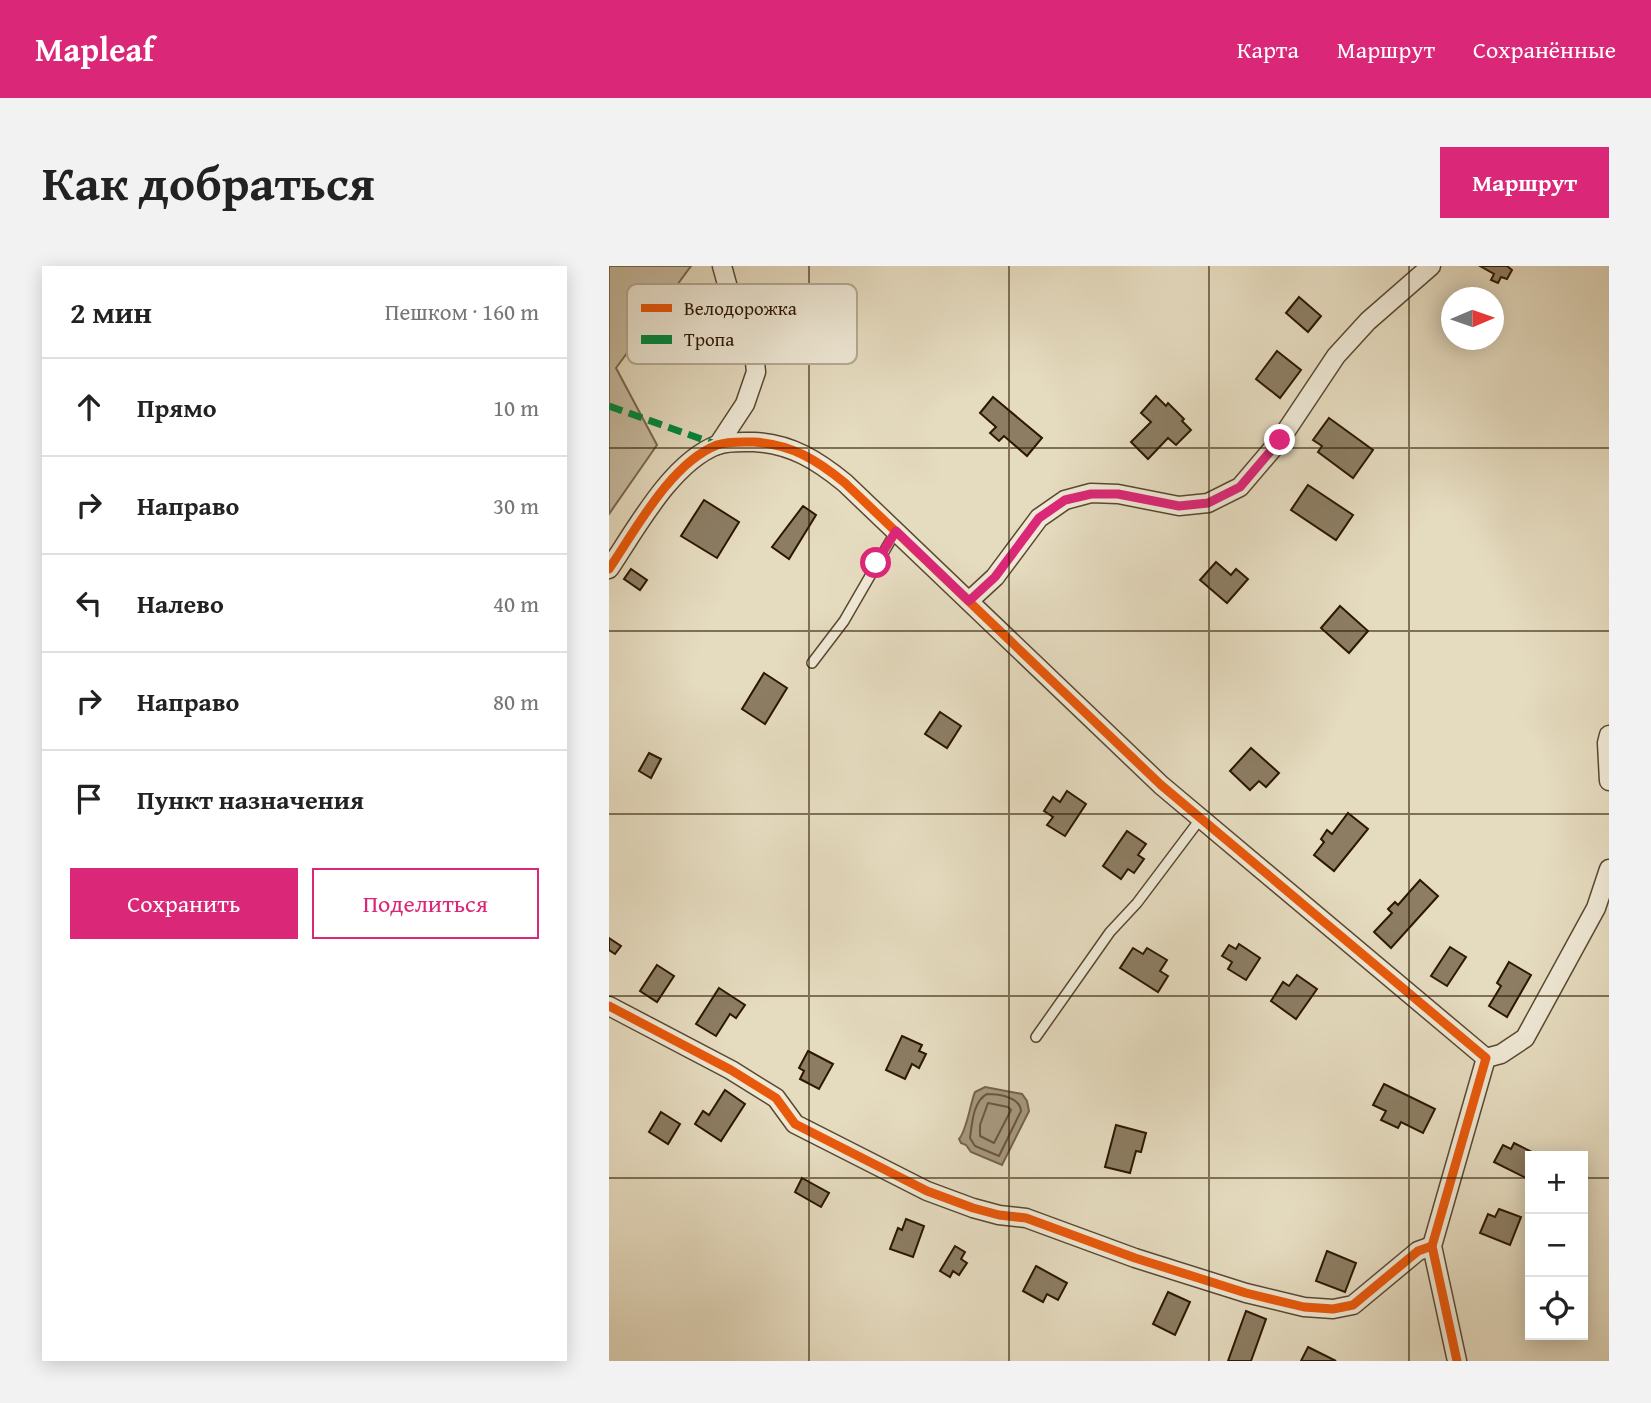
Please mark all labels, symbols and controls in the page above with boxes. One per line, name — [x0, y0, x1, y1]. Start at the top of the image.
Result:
text: Mapleaf — [35, 25, 154, 73]
text: Карта — [1237, 32, 1299, 67]
text: Маршрут — [1337, 32, 1435, 67]
text: Сохранённые — [1473, 32, 1616, 67]
text: Как добраться — [42, 146, 375, 218]
button: Маршрут — [1440, 147, 1609, 218]
legend — [627, 284, 857, 364]
north arrow — [1441, 287, 1504, 350]
text: 2 мин — [70, 290, 152, 334]
text: Велодорожка — [684, 294, 797, 322]
text: Пешком · 160 m — [385, 295, 539, 328]
text: Тропа — [684, 325, 734, 353]
icon: ahead — [70, 388, 108, 426]
text: Прямо — [137, 388, 217, 427]
text: 10 m — [493, 391, 539, 424]
route end — [1264, 424, 1295, 455]
icon: right — [70, 486, 108, 524]
text: Направо — [137, 486, 239, 525]
text: 30 m — [493, 489, 539, 522]
route start — [860, 547, 891, 578]
icon: left — [70, 584, 108, 622]
text: Налево — [137, 584, 224, 623]
text: 40 m — [493, 587, 539, 620]
icon: right — [70, 682, 108, 720]
text: Направо — [137, 682, 239, 721]
text: 80 m — [493, 685, 539, 718]
icon: arrive — [70, 780, 108, 818]
text: Пункт назначения — [137, 780, 364, 819]
button: Сохранить — [70, 868, 298, 939]
button: Поделиться — [312, 868, 539, 939]
map controls — [1525, 1151, 1588, 1340]
button: + — [1525, 1151, 1588, 1214]
button: − — [1525, 1214, 1588, 1277]
button: locate — [1525, 1277, 1588, 1340]

